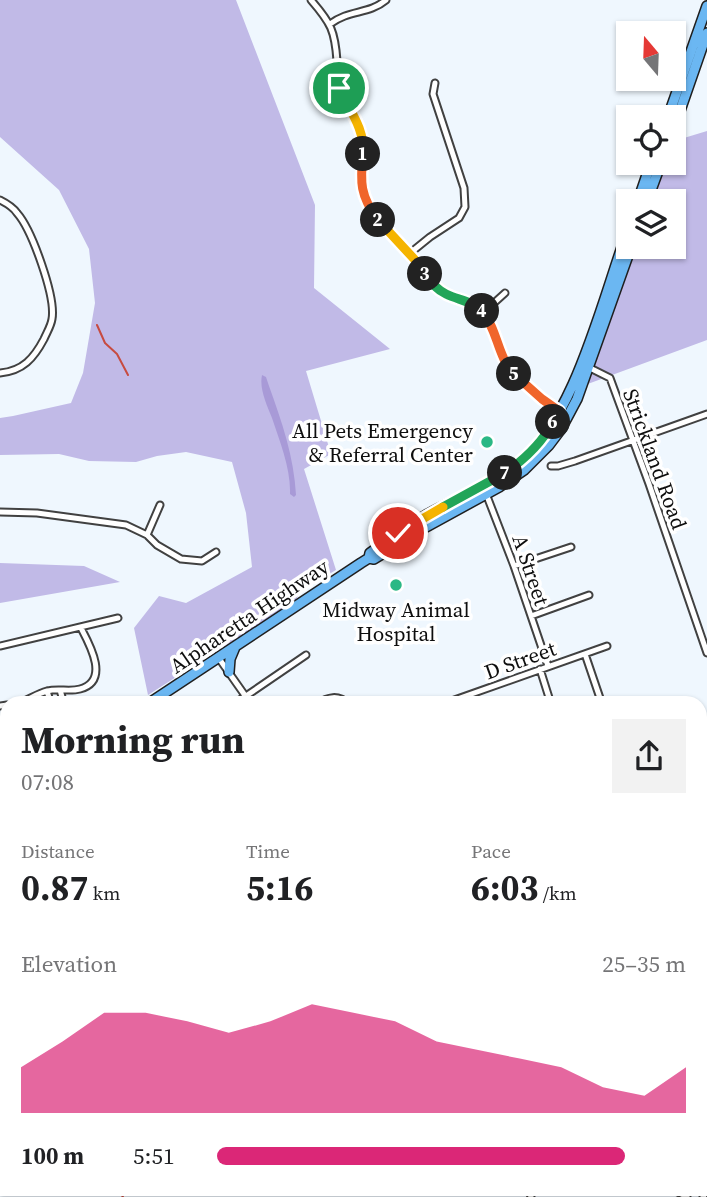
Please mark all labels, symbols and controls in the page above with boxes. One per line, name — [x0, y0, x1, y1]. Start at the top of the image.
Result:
north arrow — [616, 21, 686, 91]
map controls — [616, 21, 686, 259]
pin — [309, 58, 369, 118]
icon: arrive — [320, 69, 358, 107]
button: locate — [616, 105, 686, 175]
pin: 1 — [346, 136, 380, 172]
text: 1 — [357, 140, 368, 166]
button: layers — [616, 189, 686, 259]
pin: 2 — [360, 202, 396, 238]
text: 2 — [372, 206, 383, 232]
pin: 3 — [408, 256, 442, 292]
text: 3 — [419, 260, 430, 286]
pin: 4 — [464, 294, 500, 328]
text: 4 — [476, 297, 487, 323]
pin: 5 — [496, 356, 532, 392]
text: 5 — [508, 360, 519, 386]
street label: Strickland Road — [616, 385, 694, 533]
pin: 6 — [536, 404, 570, 440]
text: 6 — [547, 408, 558, 434]
place label: All Pets Emergency & Referral Center — [292, 416, 473, 469]
marker: All Pets Emergency & Referral Center — [479, 434, 495, 450]
pin: 7 — [488, 456, 522, 490]
text: 7 — [499, 459, 510, 485]
pin — [368, 503, 428, 563]
icon: check — [379, 514, 417, 552]
street label: A Street — [505, 531, 557, 609]
street label: Alpharetta Highway — [164, 552, 335, 680]
marker: Midway Animal Hospital — [388, 577, 404, 593]
place label: Midway Animal Hospital — [322, 595, 470, 648]
street label: D Street — [480, 634, 560, 686]
text: Morning run — [21, 714, 245, 766]
button: share — [612, 719, 686, 793]
text: 07:08 — [21, 766, 74, 798]
text: Distance — [21, 838, 95, 864]
text: Time — [246, 838, 290, 864]
text: Pace — [471, 838, 511, 864]
text: 0.87 — [21, 864, 88, 912]
text: 5:16 — [246, 864, 313, 912]
text: 6:03 — [471, 864, 538, 912]
text: km — [88, 880, 120, 906]
text: /km — [538, 880, 577, 906]
text: Elevation — [21, 948, 117, 980]
text: 25–35 m — [602, 948, 686, 980]
text: 100 m — [21, 1140, 84, 1172]
text: 5:51 — [133, 1140, 174, 1172]

